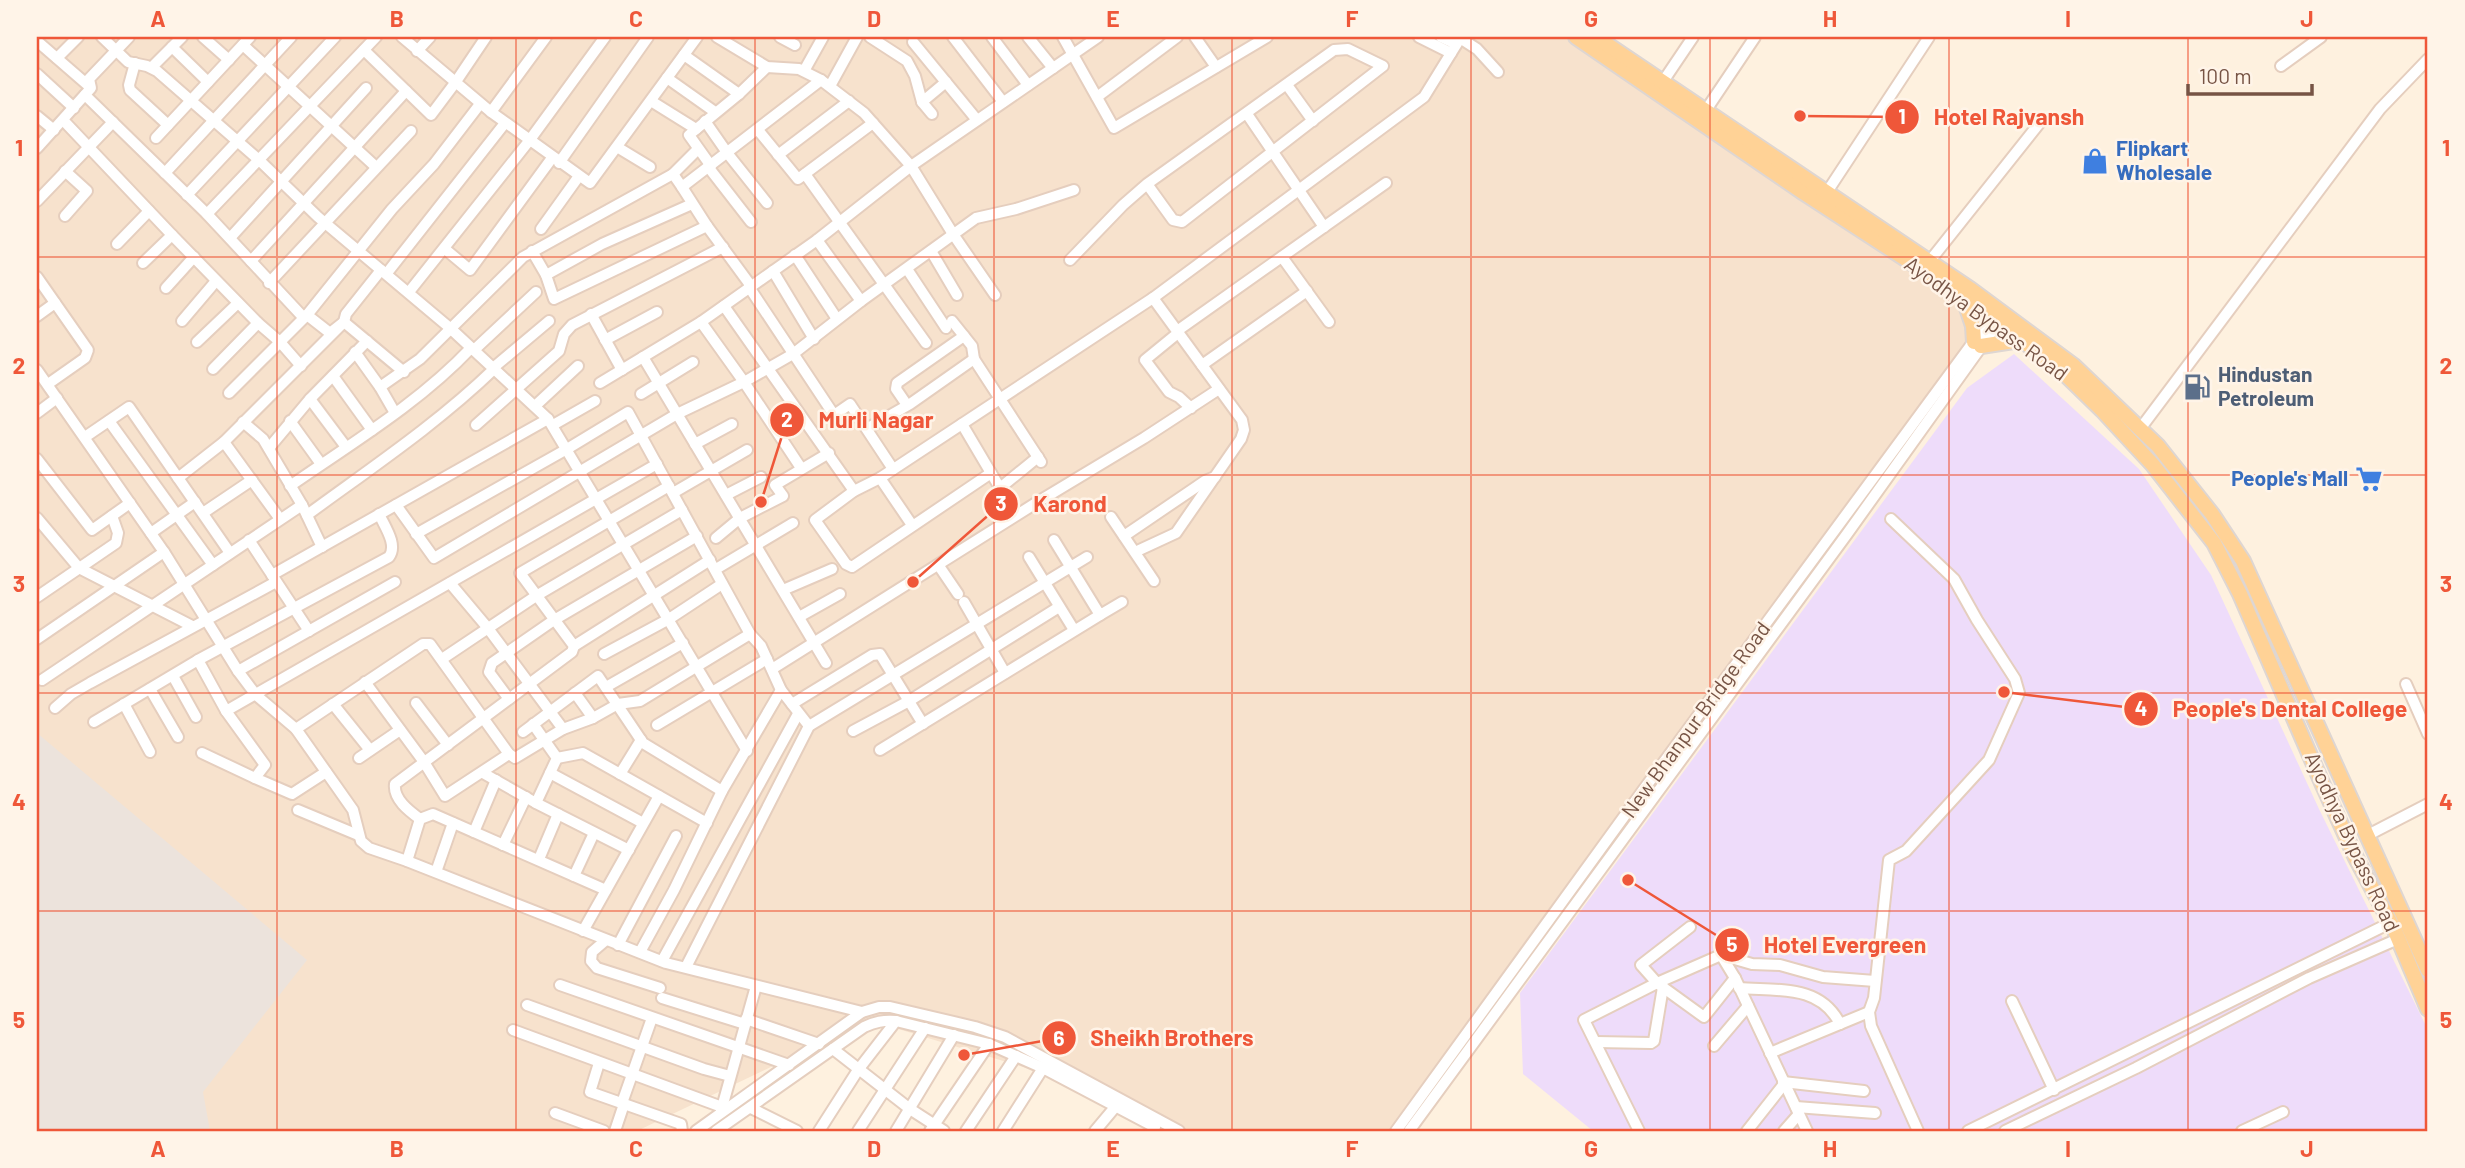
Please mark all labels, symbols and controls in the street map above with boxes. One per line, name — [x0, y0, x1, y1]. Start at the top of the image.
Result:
text: A — [150, 4, 166, 32]
text: B — [390, 4, 404, 32]
text: C — [629, 4, 643, 32]
text: D — [867, 4, 881, 32]
text: E — [1106, 4, 1120, 32]
text: F — [1346, 4, 1359, 32]
text: G — [1584, 4, 1598, 32]
text: H — [1823, 4, 1837, 32]
text: I — [2065, 4, 2071, 32]
text: J — [2300, 4, 2314, 32]
scale bar — [2188, 52, 2313, 96]
text: 100 m — [2199, 63, 2252, 88]
callout: Hotel Rajvansh — [1885, 95, 2098, 139]
text: Hotel Rajvansh — [1934, 102, 2084, 130]
text: 1 — [1898, 103, 1906, 128]
text: 1 — [15, 133, 23, 161]
text: 1 — [2442, 133, 2450, 161]
place label: Flipkart Wholesale — [2116, 135, 2212, 184]
shop icon: Flipkart Wholesale — [2080, 146, 2110, 176]
street label: Ayodhya Bypass Road — [1900, 250, 2073, 385]
text: 2 — [13, 351, 25, 379]
text: 2 — [2440, 351, 2452, 379]
place label: Hindustan Petroleum — [2218, 361, 2314, 410]
fuel station icon: Hindustan Petroleum — [2182, 372, 2212, 402]
callout: Murli Nagar — [769, 398, 947, 442]
text: Murli Nagar — [818, 405, 934, 433]
text: 2 — [781, 406, 793, 431]
supermarket icon: People's Mall — [2354, 464, 2384, 494]
place label: People's Mall — [2231, 465, 2348, 490]
callout: Karond — [984, 482, 1120, 526]
text: Karond — [1033, 489, 1107, 517]
text: 3 — [995, 490, 1007, 515]
text: 3 — [13, 569, 25, 597]
text: 3 — [2440, 569, 2452, 597]
street label: New Bhanpur Bridge Road — [1615, 616, 1774, 822]
callout: People's Dental College — [2124, 687, 2421, 731]
text: People's Dental College — [2173, 694, 2407, 722]
text: 4 — [2135, 695, 2147, 720]
street label: Ayodhya Bypass Road — [2301, 748, 2406, 935]
text: 4 — [12, 787, 26, 815]
text: 4 — [2439, 787, 2453, 815]
callout: Hotel Evergreen — [1715, 923, 1940, 967]
text: Hotel Evergreen — [1764, 930, 1926, 958]
text: 5 — [1726, 931, 1738, 956]
text: 5 — [13, 1005, 25, 1033]
text: 5 — [2440, 1005, 2452, 1033]
callout: Sheikh Brothers — [1041, 1016, 1268, 1060]
text: Sheikh Brothers — [1090, 1023, 1254, 1051]
text: 6 — [1053, 1025, 1065, 1050]
text: A — [150, 1134, 166, 1162]
text: B — [390, 1134, 404, 1162]
text: C — [629, 1134, 643, 1162]
text: D — [867, 1134, 881, 1162]
text: E — [1106, 1134, 1120, 1162]
text: F — [1346, 1134, 1359, 1162]
text: G — [1584, 1134, 1598, 1162]
text: H — [1823, 1134, 1837, 1162]
text: I — [2065, 1134, 2071, 1162]
text: J — [2300, 1134, 2314, 1162]

